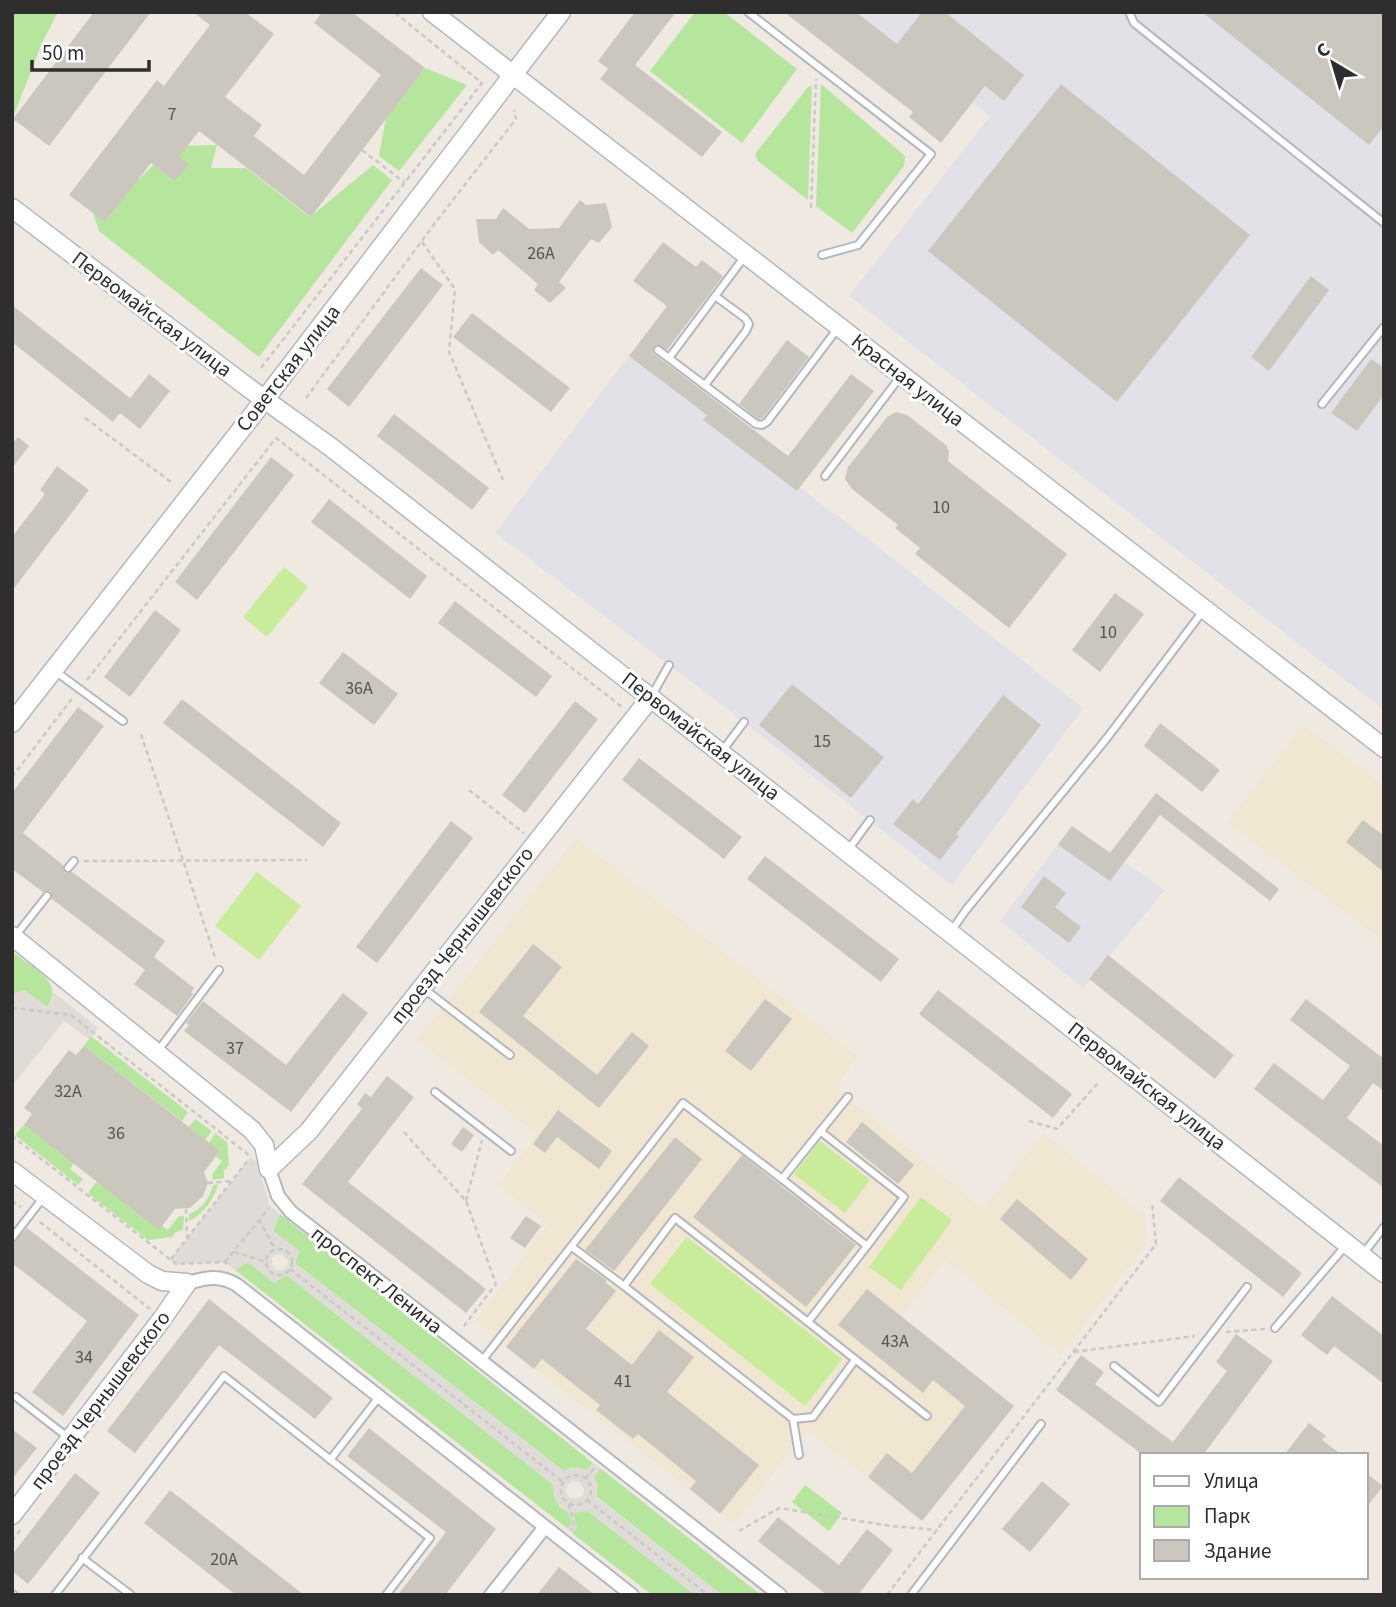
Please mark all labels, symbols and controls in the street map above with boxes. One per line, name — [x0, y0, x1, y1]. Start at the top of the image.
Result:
scale bar — [32, 28, 149, 72]
north arrow — [1298, 28, 1368, 98]
text: С — [1311, 37, 1336, 65]
text: 50 m — [42, 38, 84, 68]
house number: 7 — [168, 102, 177, 127]
house number: 26А — [527, 241, 555, 266]
street label: Первомайская улица — [66, 244, 238, 384]
street label: Советская улица — [229, 298, 347, 438]
street label: Красная улица — [845, 326, 971, 434]
house number: 10 — [932, 495, 950, 520]
house number: 10 — [1099, 620, 1117, 645]
street label: Первомайская улица — [615, 665, 787, 807]
house number: 36А — [345, 676, 373, 701]
house number: 15 — [813, 729, 831, 754]
street label: проезд Чернышевского — [383, 840, 541, 1030]
street label: Первомайская улица — [1061, 1015, 1233, 1157]
house number: 37 — [226, 1036, 244, 1061]
house number: 32А — [54, 1079, 82, 1104]
house number: 36 — [107, 1121, 125, 1146]
street label: проспект Ленина — [305, 1219, 449, 1341]
street label: проезд Чернышевского — [23, 1304, 177, 1496]
house number: 43А — [881, 1329, 909, 1354]
house number: 34 — [75, 1345, 93, 1370]
house number: 41 — [614, 1369, 632, 1394]
legend — [1140, 1453, 1368, 1579]
text: Улица — [1204, 1466, 1259, 1496]
text: Парк — [1204, 1501, 1251, 1531]
text: Здание — [1204, 1536, 1272, 1566]
house number: 20А — [210, 1547, 238, 1572]

